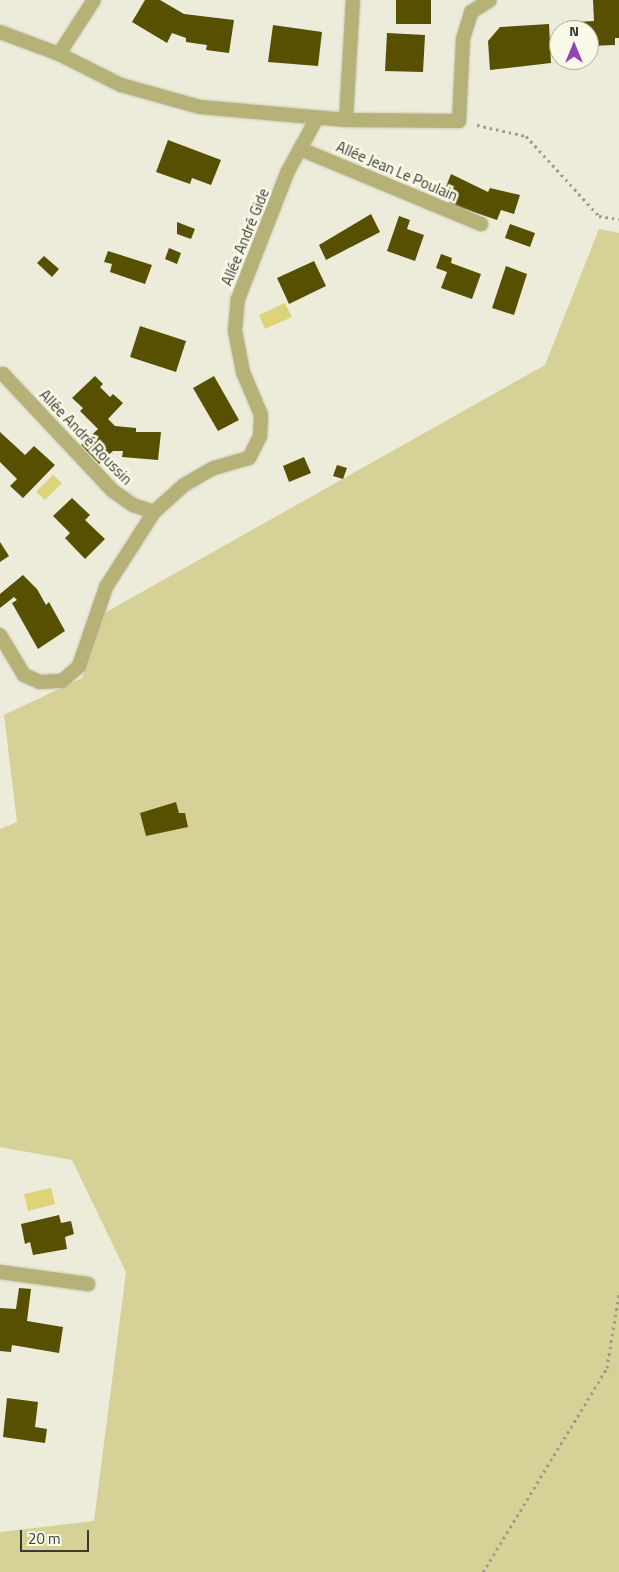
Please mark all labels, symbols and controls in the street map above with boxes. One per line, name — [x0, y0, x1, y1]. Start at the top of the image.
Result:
north arrow — [549, 20, 599, 70]
text: N — [569, 20, 579, 41]
street label: Allée Jean Le Poulain — [334, 137, 460, 205]
street label: Allée André Gide — [217, 186, 273, 288]
street label: Allée André Roussin — [36, 386, 136, 488]
scale bar — [22, 1520, 91, 1552]
text: 20 m — [28, 1527, 61, 1550]

